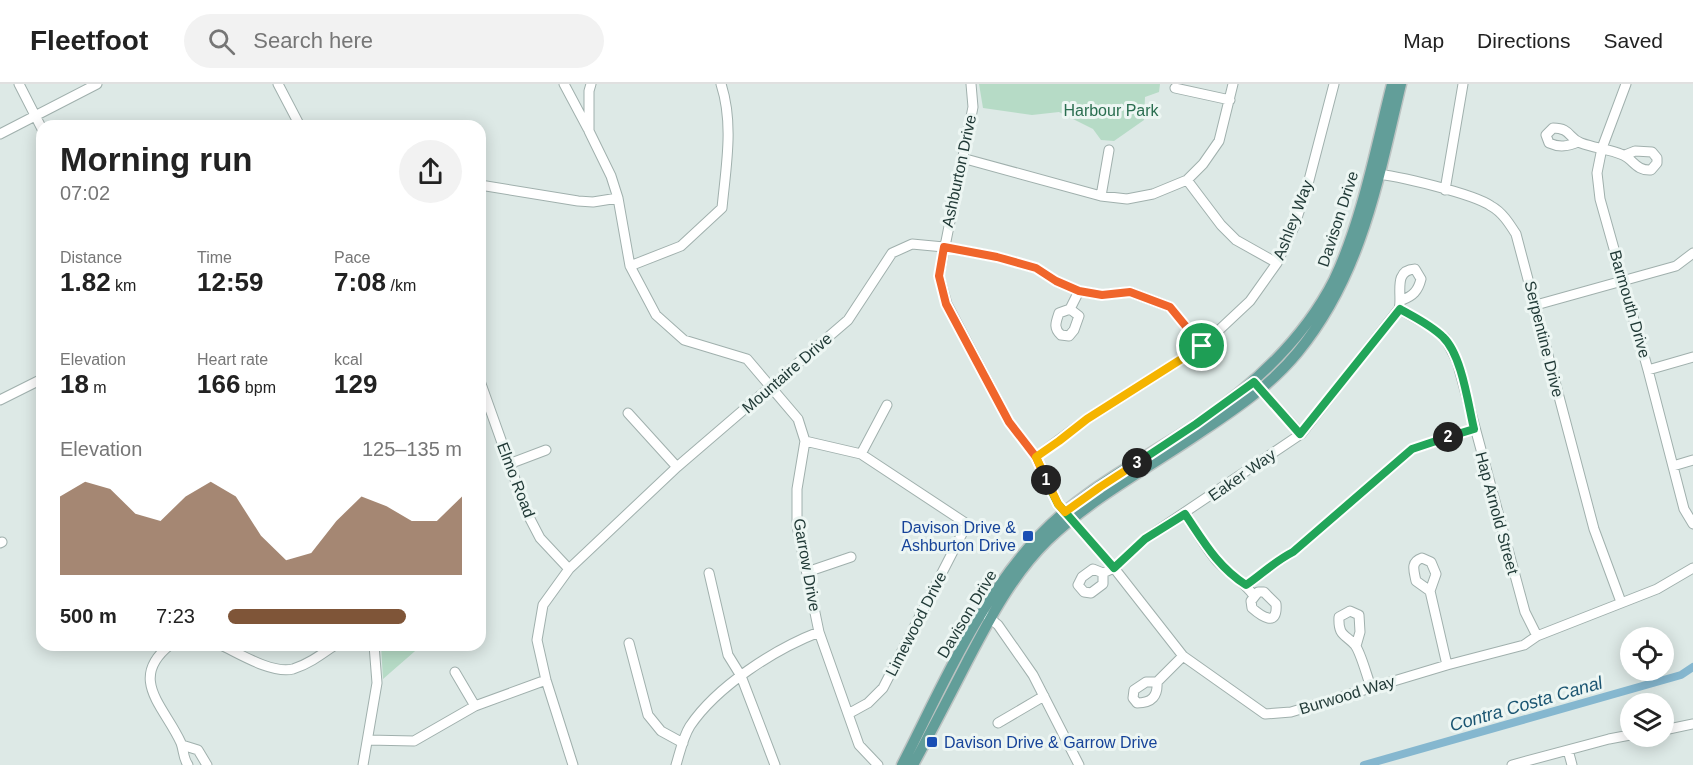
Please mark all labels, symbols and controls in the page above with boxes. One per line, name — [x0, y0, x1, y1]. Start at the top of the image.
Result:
search box — [184, 14, 604, 68]
text: Fleetfoot — [30, 25, 148, 56]
icon: search — [205, 25, 238, 58]
text: Search here — [253, 28, 373, 53]
text: Map — [1403, 29, 1444, 52]
text: Directions — [1477, 29, 1570, 52]
text: Saved — [1603, 29, 1663, 52]
park label: Harbour Park — [1063, 102, 1160, 119]
street label: Ashburton Drive — [939, 113, 979, 229]
button: share — [399, 140, 462, 203]
text: Morning run — [60, 141, 252, 178]
street label: Davison Drive — [1315, 169, 1362, 269]
street label: Ashley Way — [1270, 178, 1316, 262]
text: 07:02 — [60, 182, 110, 204]
street label: Barmouth Drive — [1607, 248, 1654, 360]
text: Distance — [60, 249, 122, 266]
text: Time — [197, 249, 232, 266]
text: Pace — [334, 249, 370, 266]
text: 1.82 — [60, 267, 111, 297]
text: 12:59 — [197, 267, 264, 297]
text: 7:08 — [334, 267, 386, 297]
text: km — [111, 277, 136, 294]
text: /km — [386, 277, 416, 294]
street label: Serpentine Drive — [1521, 279, 1567, 399]
pin — [1176, 320, 1227, 371]
street label: Mountaire Drive — [739, 329, 835, 416]
icon: arrive — [1185, 329, 1218, 362]
text: Elevation — [60, 351, 126, 368]
text: Heart rate — [197, 351, 268, 368]
text: kcal — [334, 351, 362, 368]
text: 18 — [60, 369, 89, 399]
text: 166 — [197, 369, 240, 399]
text: 129 — [334, 369, 377, 399]
text: m — [89, 379, 107, 396]
text: bpm — [240, 379, 276, 396]
pin: 2 — [1433, 422, 1463, 452]
text: 2 — [1444, 428, 1452, 445]
text: Elevation — [60, 438, 142, 460]
text: 125–135 m — [362, 438, 462, 460]
street label: Elmo Road — [494, 440, 538, 520]
street label: Eaker Way — [1205, 446, 1279, 504]
pin: 3 — [1122, 448, 1152, 478]
street label: Hap Arnold Street — [1472, 450, 1522, 577]
text: 3 — [1133, 454, 1141, 471]
pin: 1 — [1031, 465, 1061, 495]
text: 1 — [1042, 471, 1050, 488]
street label: Garrow Drive — [790, 517, 824, 613]
place label: Davison Drive & Ashburton Drive — [901, 519, 1016, 554]
marker: Davison Drive & Ashburton Drive — [1021, 529, 1035, 543]
street label: Davison Drive — [934, 567, 1000, 661]
street label: Limewood Drive — [882, 569, 950, 679]
text: 500 m — [60, 605, 117, 627]
text: 7:23 — [156, 605, 195, 627]
map controls — [1620, 627, 1674, 747]
button: locate — [1620, 627, 1674, 681]
street label: Burwood Way — [1297, 672, 1397, 718]
water label: Contra Costa Canal — [1447, 672, 1606, 735]
button: layers — [1620, 693, 1674, 747]
place label: Davison Drive & Garrow Drive — [944, 734, 1157, 751]
marker: Davison Drive & Garrow Drive — [925, 735, 939, 749]

